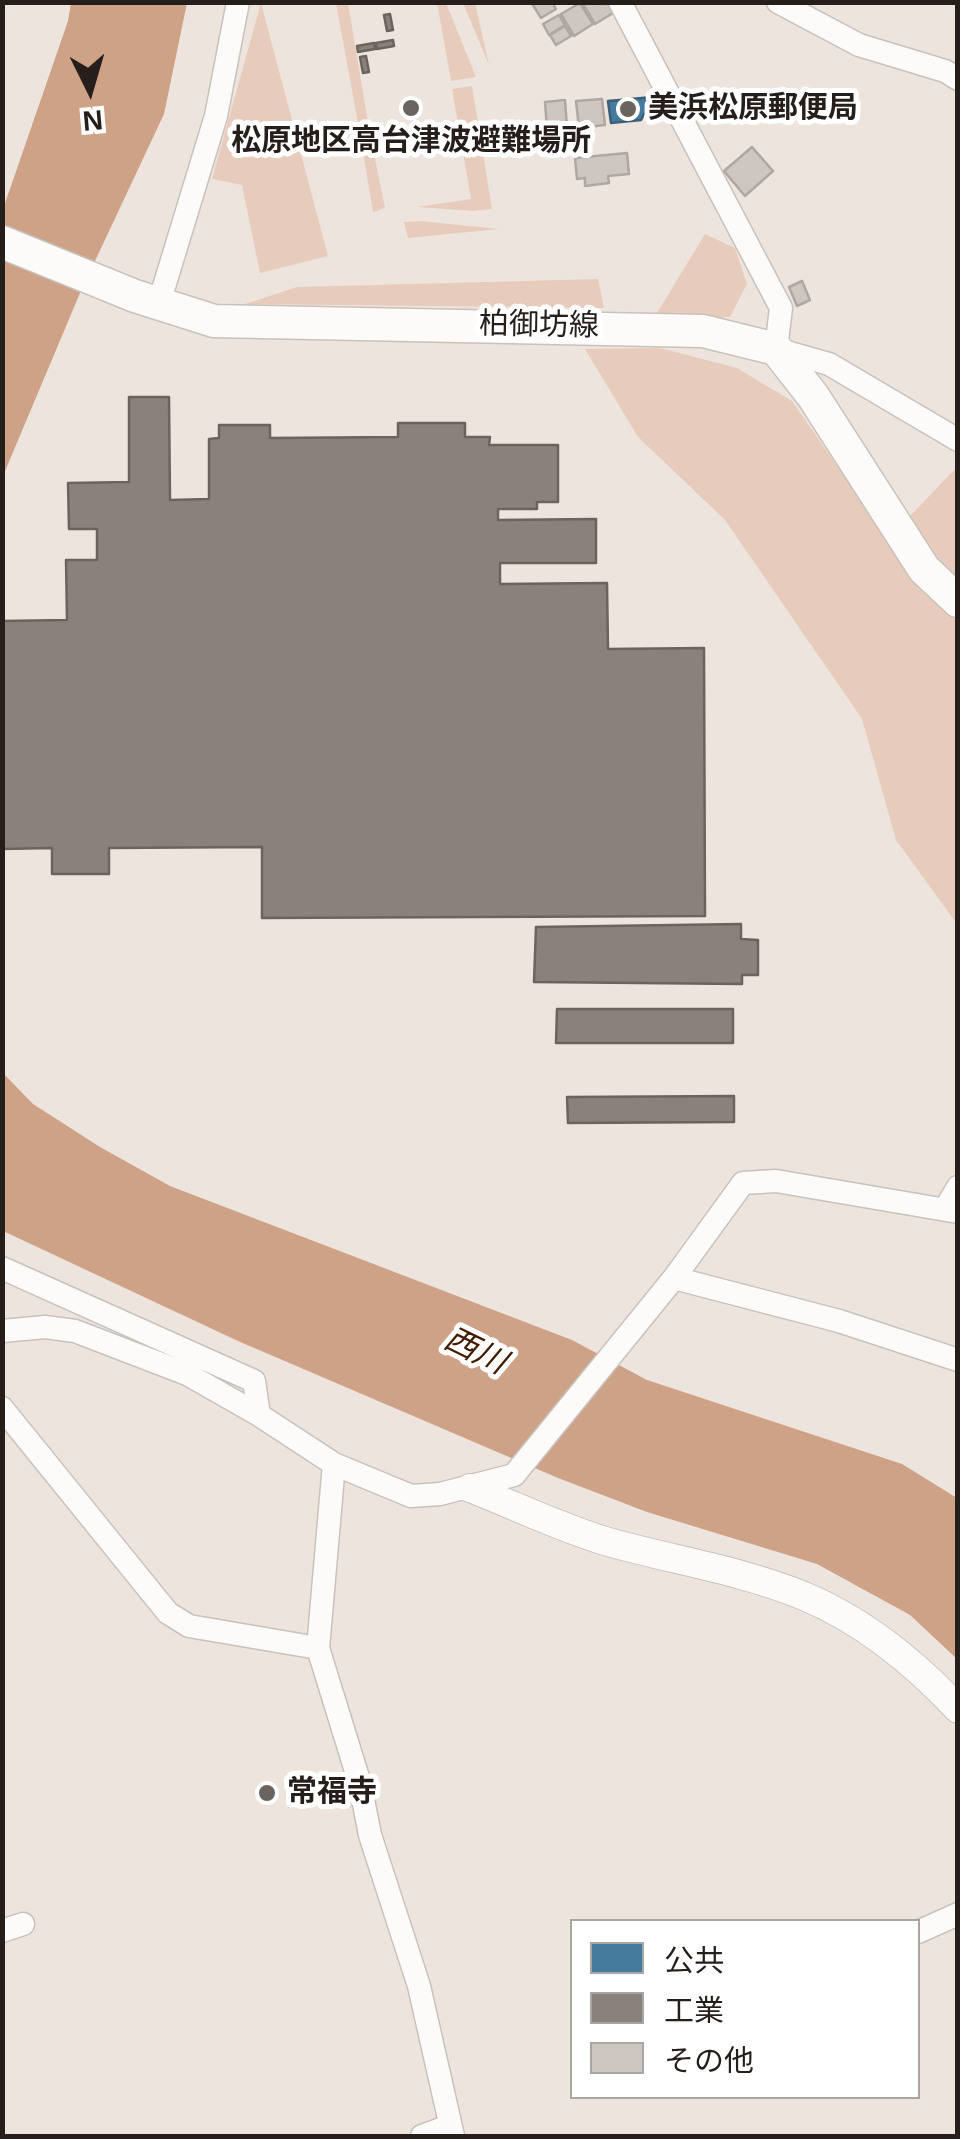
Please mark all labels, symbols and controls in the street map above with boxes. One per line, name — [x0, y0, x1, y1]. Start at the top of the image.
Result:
north arrow — [40, 40, 140, 140]
place label: 美浜松原郵便局 — [648, 91, 858, 127]
marker: 松原地区高台津波避難場所 — [400, 97, 422, 119]
marker: 美浜松原郵便局 — [617, 98, 639, 120]
text: N — [81, 104, 104, 137]
place label: 松原地区高台津波避難場所 — [231, 124, 591, 160]
street label: 柏御坊線 — [479, 307, 599, 345]
water label: 西川 — [438, 1321, 512, 1383]
place label: 常福寺 — [287, 1775, 377, 1811]
marker: 常福寺 — [256, 1782, 278, 1804]
legend — [570, 1919, 920, 2099]
text: 公共 — [664, 1944, 724, 1977]
text: 工業 — [664, 1994, 724, 2027]
text: その他 — [664, 2044, 754, 2077]

